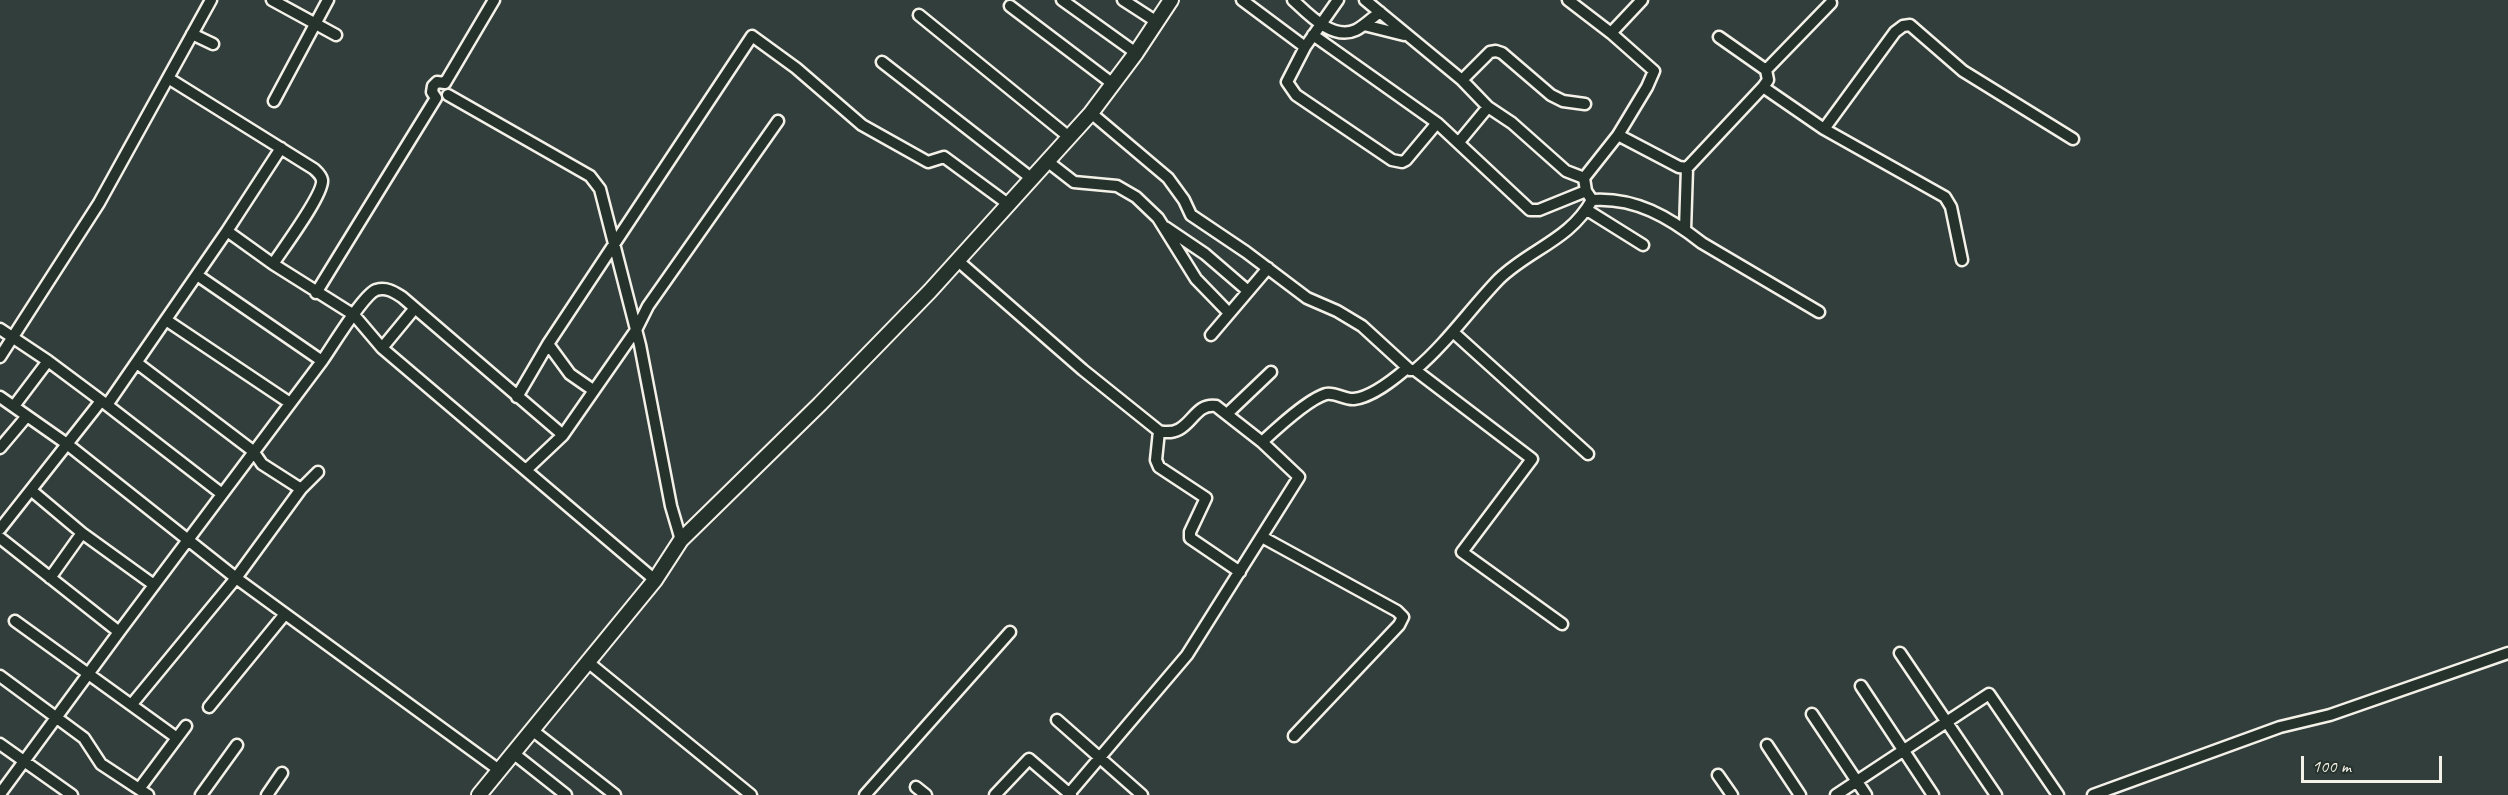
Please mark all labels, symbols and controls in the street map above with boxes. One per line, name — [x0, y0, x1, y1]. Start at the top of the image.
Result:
scale bar — [2304, 744, 2445, 782]
text: 100 m — [2312, 755, 2351, 777]

